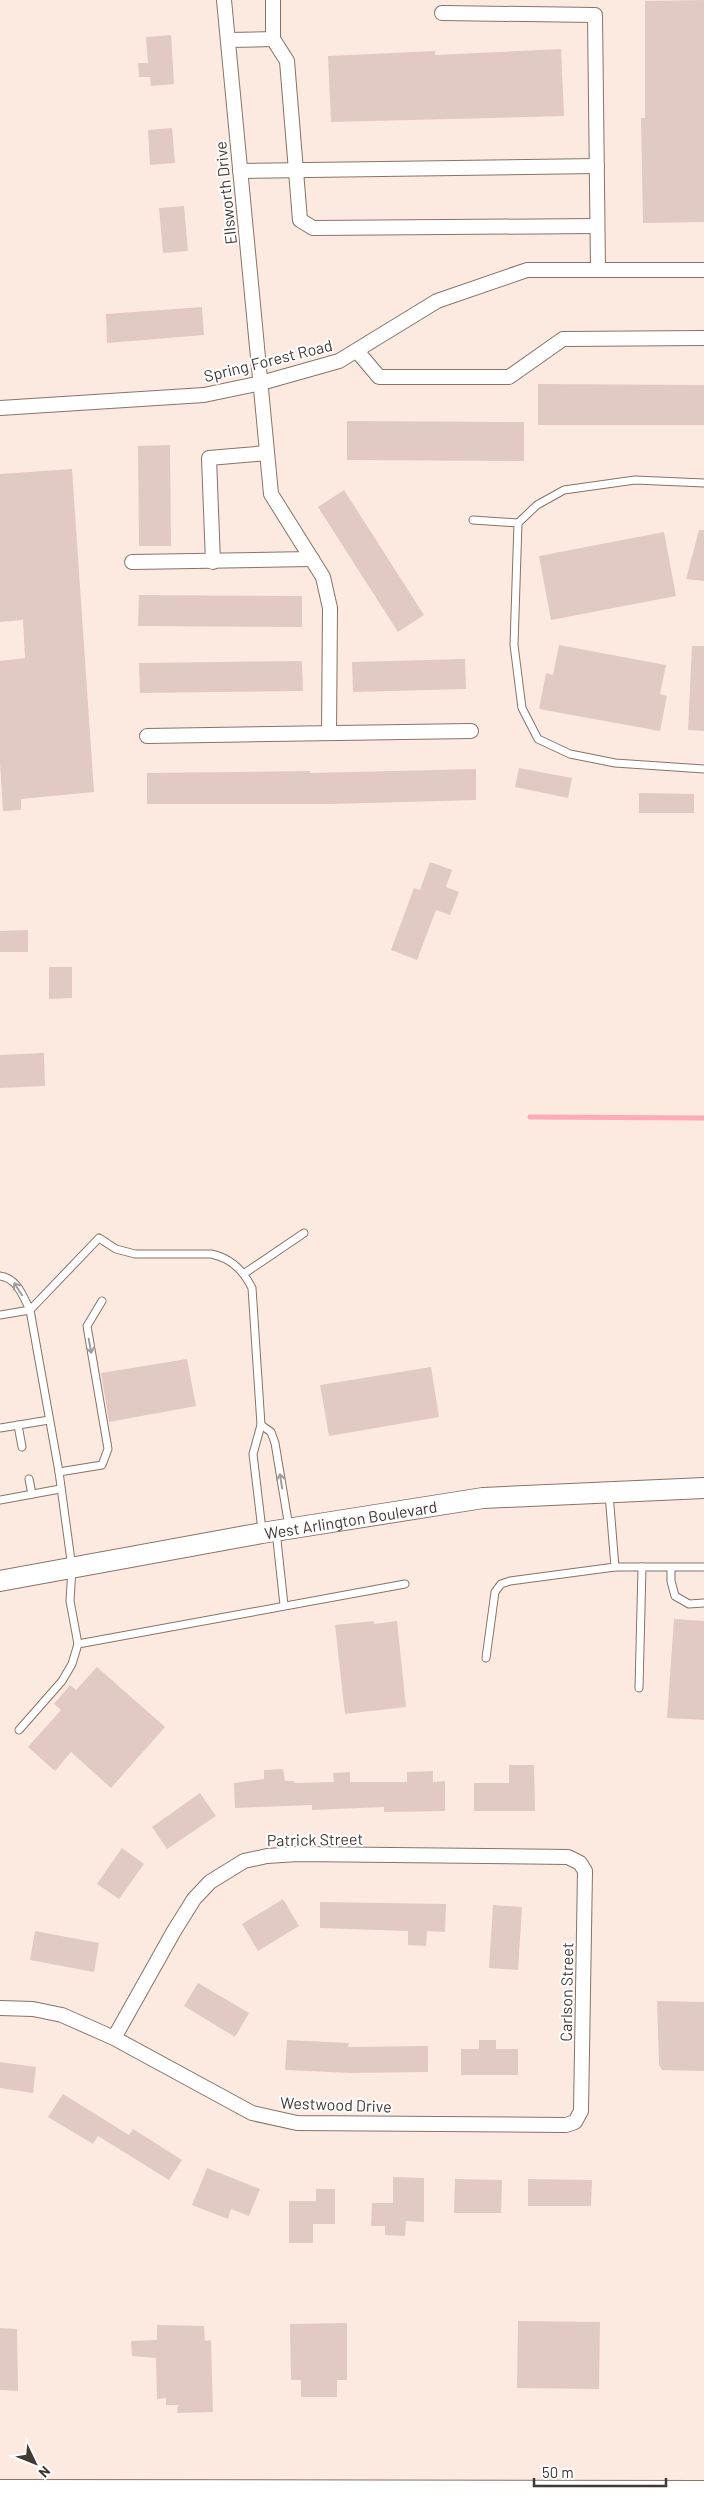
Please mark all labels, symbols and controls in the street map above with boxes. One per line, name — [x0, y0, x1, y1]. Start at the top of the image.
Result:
street label: Ellsworth Drive — [210, 141, 240, 245]
street label: Spring Forest Road — [202, 335, 334, 385]
one-way arrow — [13, 1282, 23, 1296]
one-way arrow — [86, 1337, 96, 1353]
one-way arrow — [276, 1473, 286, 1489]
street label: West Arlington Boulevard — [263, 1496, 438, 1542]
street label: Patrick Street — [267, 1829, 363, 1849]
street label: Carlson Street — [556, 1942, 576, 2042]
street label: Westwood Drive — [280, 2093, 392, 2115]
north arrow — [10, 2438, 60, 2488]
scale bar — [534, 2456, 666, 2488]
text: N — [35, 2463, 54, 2481]
text: 50 m — [542, 2463, 574, 2481]

